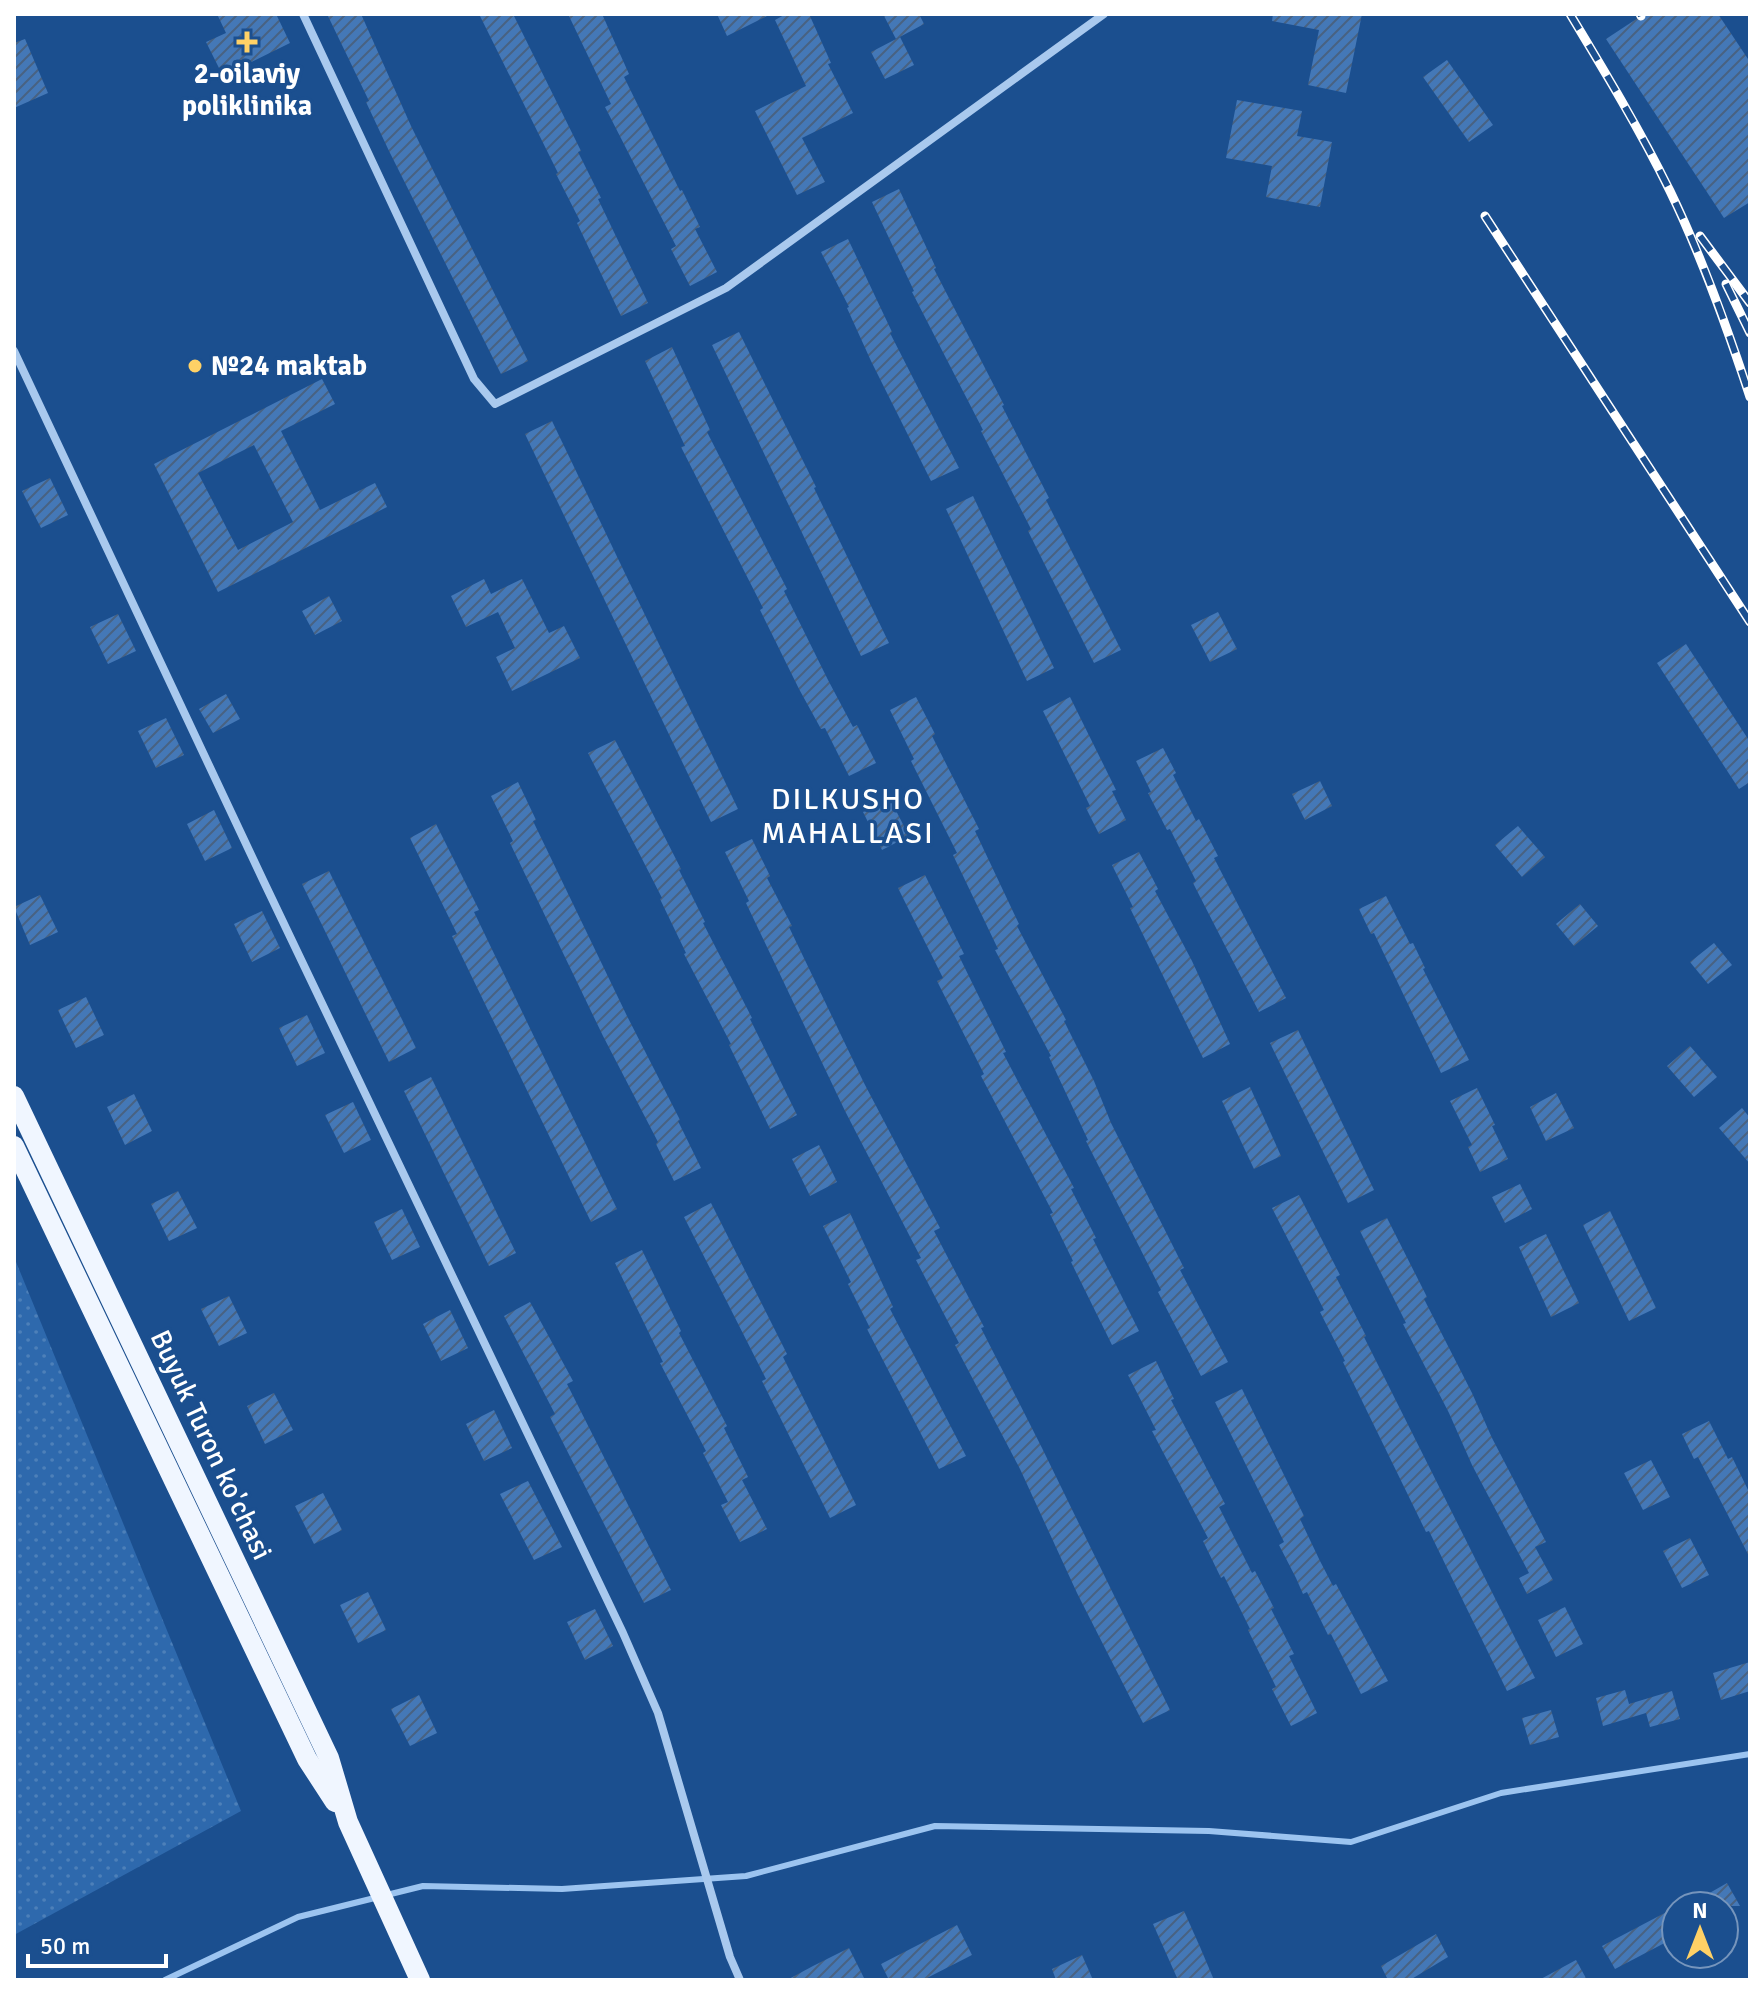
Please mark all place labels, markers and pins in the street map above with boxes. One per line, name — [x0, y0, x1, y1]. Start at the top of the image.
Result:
marker: 2-oilaviy poliklinika — [236, 31, 258, 53]
place label: 2-oilaviy poliklinika — [182, 57, 312, 123]
place label: №24 maktab — [211, 349, 367, 383]
marker: №24 maktab — [186, 357, 204, 375]

